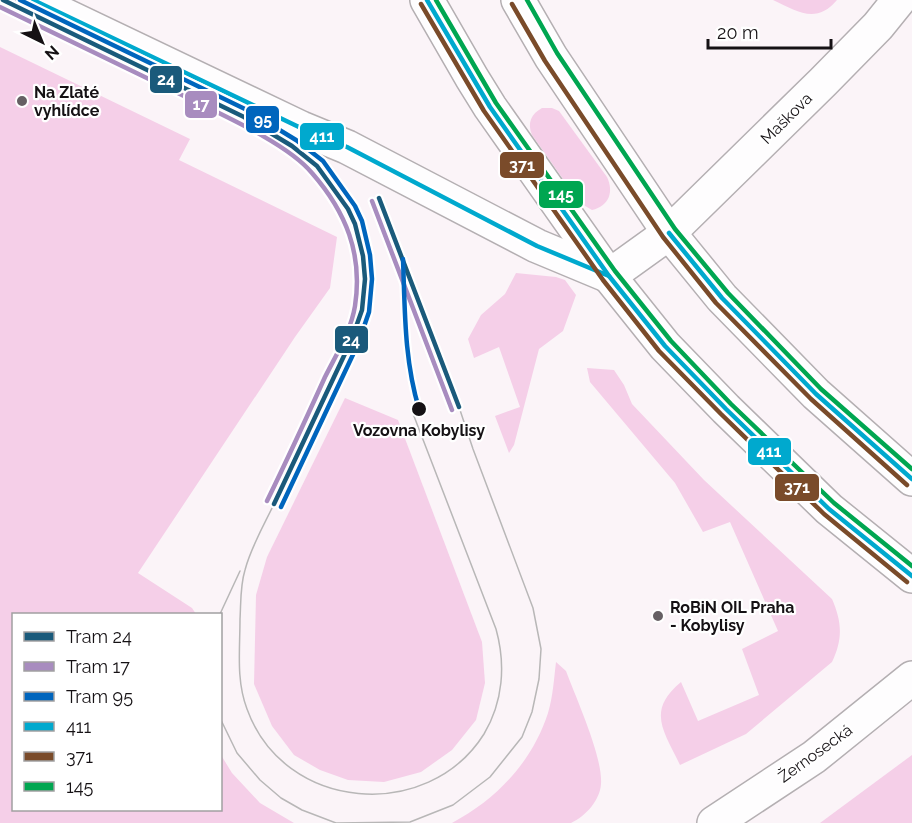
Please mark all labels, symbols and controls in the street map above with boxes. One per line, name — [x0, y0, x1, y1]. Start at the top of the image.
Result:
north arrow — [12, 12, 72, 72]
scale bar — [708, 12, 831, 50]
text: 20 m — [717, 22, 759, 43]
text: N — [41, 41, 63, 64]
line badge: 24 — [149, 65, 183, 94]
text: 24 — [157, 70, 175, 89]
place label: Na Zlaté vyhlídce — [34, 83, 100, 120]
street label: Maškova — [757, 89, 816, 148]
line badge: 17 — [184, 90, 218, 119]
marker: Na Zlaté vyhlídce — [15, 94, 29, 108]
text: 17 — [193, 95, 209, 114]
line badge: 95 — [245, 105, 280, 134]
text: 95 — [254, 110, 272, 129]
line badge: 411 — [299, 122, 345, 151]
text: 411 — [310, 127, 335, 146]
line badge: 371 — [499, 151, 545, 179]
text: 371 — [509, 156, 535, 175]
line badge: 145 — [538, 180, 584, 209]
text: 145 — [548, 185, 574, 204]
line badge: 24 — [334, 325, 369, 354]
text: 24 — [342, 331, 360, 350]
marker: Vozovna Kobylisy — [410, 400, 428, 418]
place label: Vozovna Kobylisy — [353, 421, 485, 440]
line badge: 411 — [747, 437, 792, 466]
text: 411 — [757, 442, 782, 461]
line badge: 371 — [774, 473, 820, 502]
text: 371 — [784, 478, 810, 497]
place label: RoBiN OIL Praha - Kobylisy — [670, 598, 794, 635]
marker: RoBiN OIL Praha - Kobylisy — [651, 609, 665, 623]
legend — [12, 613, 222, 811]
text: Tram 24 — [66, 626, 132, 647]
text: Tram 17 — [66, 656, 130, 677]
text: Tram 95 — [66, 686, 133, 707]
text: 411 — [66, 716, 92, 737]
street label: Žernosecká — [774, 719, 856, 787]
text: 371 — [66, 746, 93, 767]
text: 145 — [66, 776, 94, 797]

